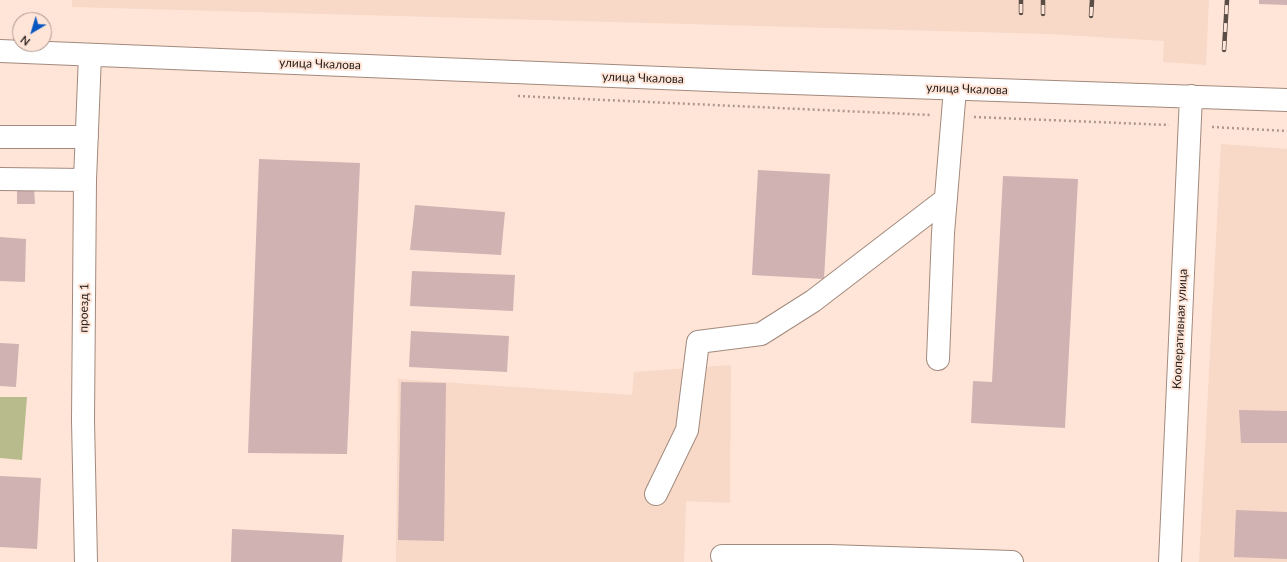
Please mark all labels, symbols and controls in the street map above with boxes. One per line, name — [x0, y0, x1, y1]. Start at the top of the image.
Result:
north arrow — [12, 12, 52, 52]
text: N — [18, 33, 32, 49]
street label: улица Чкалова — [279, 55, 361, 73]
street label: улица Чкалова — [602, 69, 684, 87]
street label: улица Чкалова — [926, 80, 1008, 98]
street label: Кооперативная улица — [1170, 269, 1190, 389]
street label: проезд 1 — [76, 283, 92, 333]

